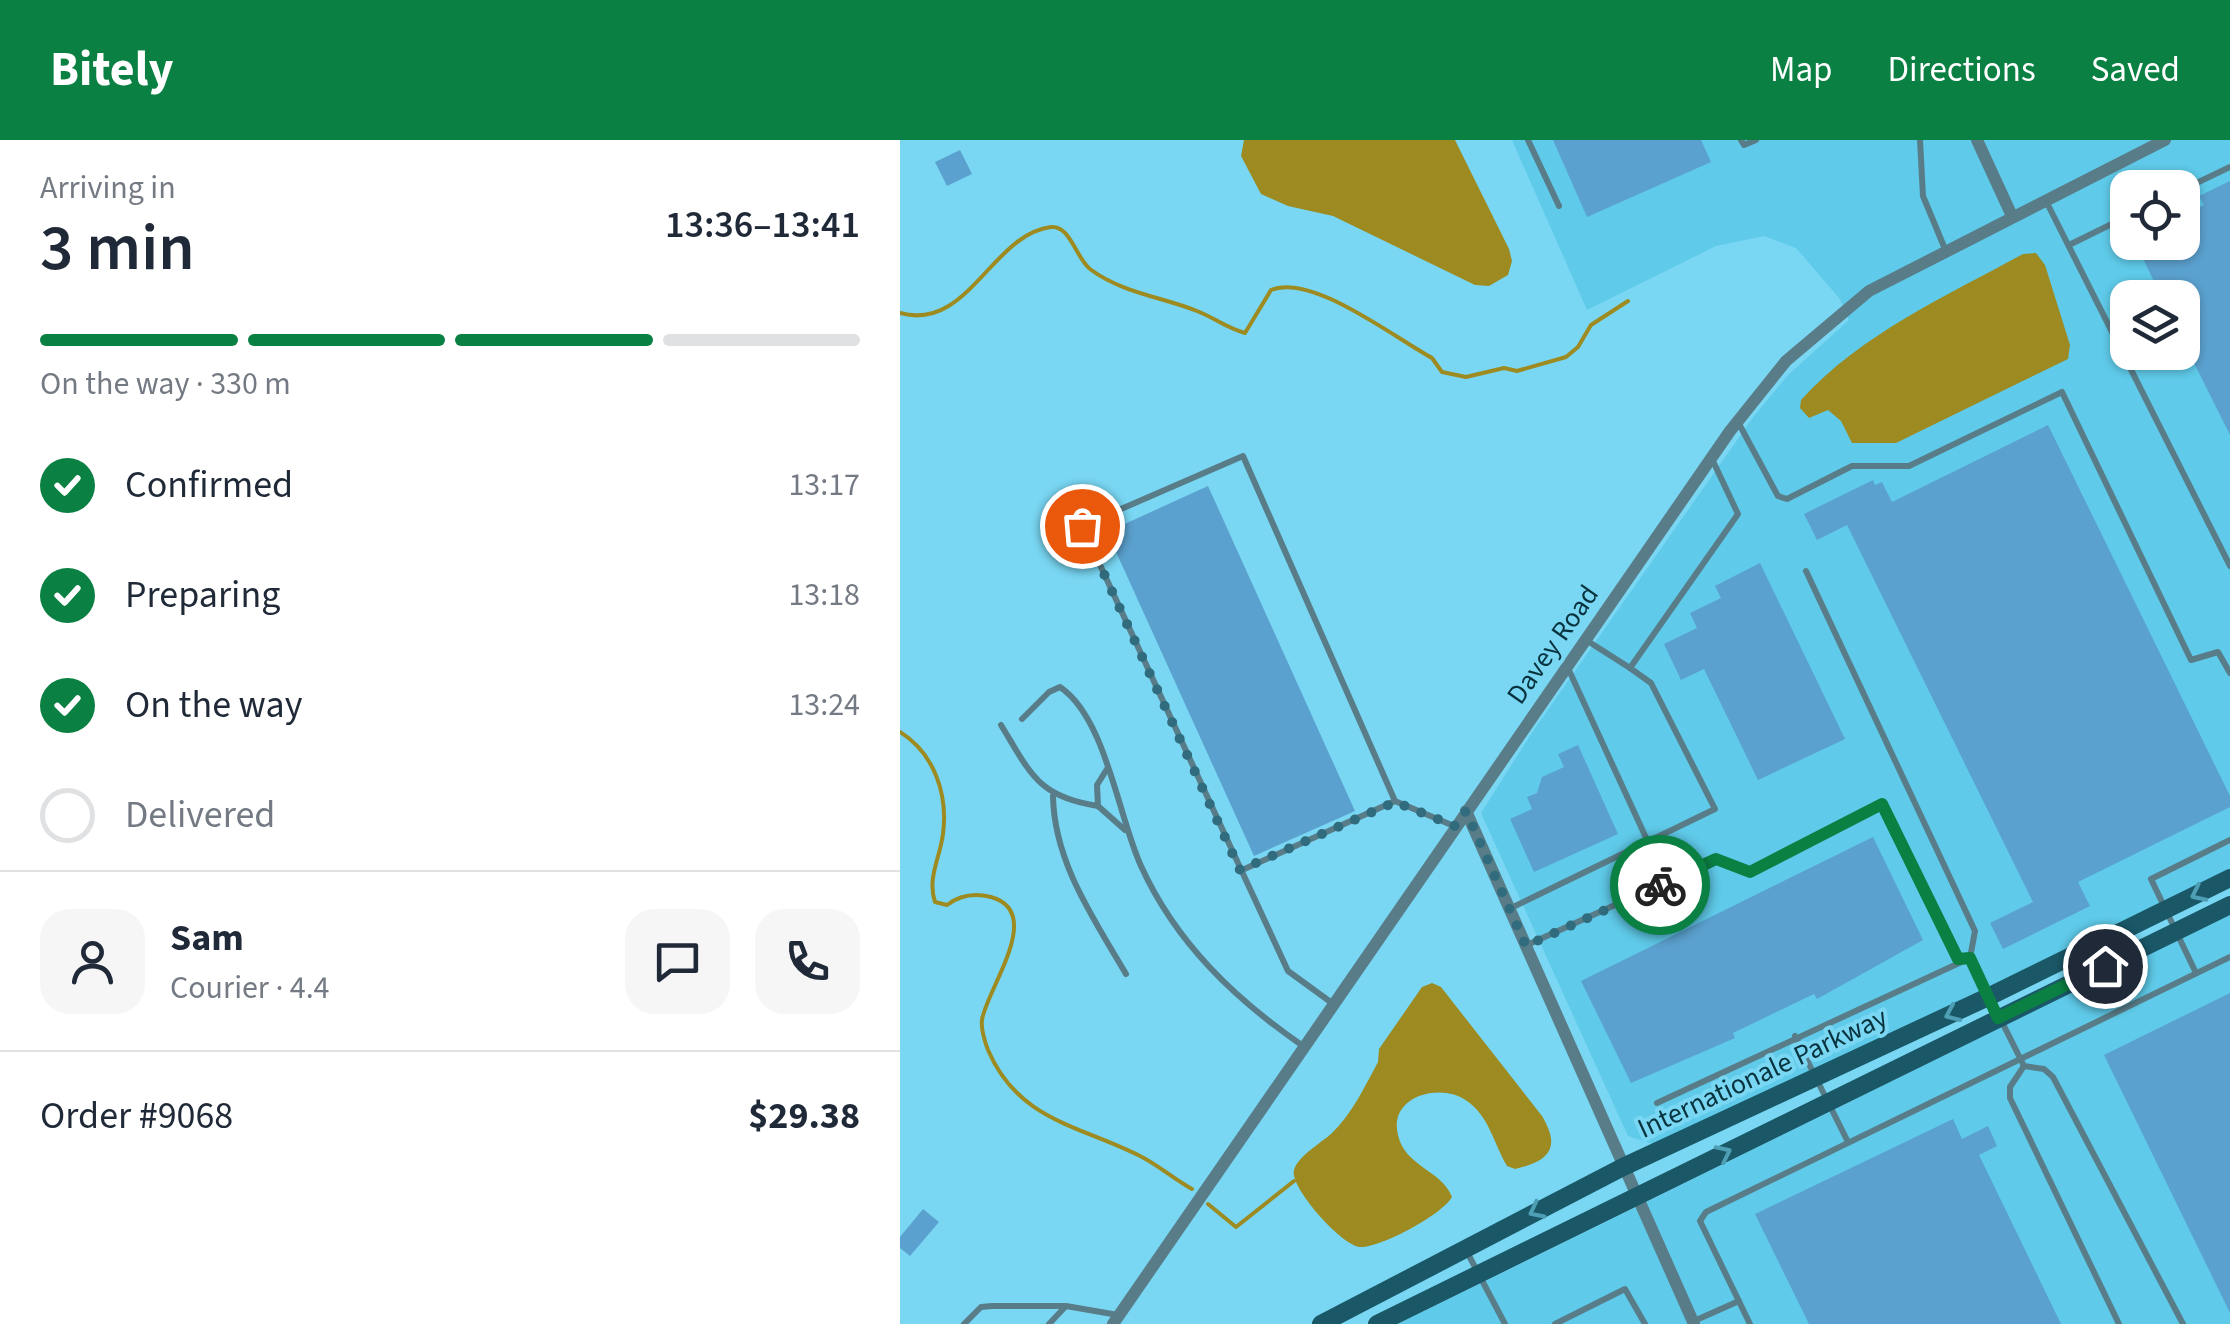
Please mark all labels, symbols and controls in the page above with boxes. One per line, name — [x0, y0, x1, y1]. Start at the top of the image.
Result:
text: Bitely — [50, 36, 173, 104]
text: Map — [1770, 45, 1833, 95]
text: Directions — [1888, 45, 2036, 95]
text: Saved — [2091, 45, 2180, 95]
text: Arriving in — [40, 165, 176, 211]
map controls — [2110, 170, 2200, 370]
button: locate — [2110, 170, 2200, 260]
text: 13:36–13:41 — [665, 198, 860, 252]
text: 3 min — [40, 202, 195, 295]
button: layers — [2110, 280, 2200, 370]
text: On the way · 330 m — [40, 361, 291, 407]
icon: check — [40, 458, 95, 513]
text: Confirmed — [125, 458, 293, 512]
text: 13:17 — [788, 462, 860, 508]
pin — [1040, 484, 1125, 569]
icon: bag — [1055, 499, 1110, 554]
icon: check — [40, 568, 95, 623]
text: Preparing — [125, 568, 280, 622]
text: 13:18 — [788, 572, 860, 618]
street label: Davey Road — [1497, 577, 1609, 712]
icon: check — [40, 678, 95, 733]
text: On the way — [125, 678, 302, 732]
text: 13:24 — [788, 682, 860, 728]
text: Delivered — [125, 788, 275, 842]
courier — [1610, 835, 1710, 935]
icon: bike — [1633, 858, 1688, 913]
one-way arrow — [2190, 882, 2208, 902]
button: person — [40, 909, 145, 1014]
button: chat — [625, 909, 730, 1014]
button: phone — [755, 909, 860, 1014]
text: Sam — [170, 911, 244, 965]
pin — [2063, 924, 2148, 1009]
icon: home — [2078, 939, 2133, 994]
text: Courier · 4.4 — [170, 965, 330, 1011]
street label: Internationale Parkway — [1631, 997, 1894, 1148]
one-way arrow — [1944, 1001, 1962, 1021]
text: Order #9068 — [40, 1089, 233, 1143]
text: $29.38 — [748, 1089, 860, 1143]
one-way arrow — [1713, 1145, 1731, 1165]
one-way arrow — [1529, 1199, 1547, 1218]

